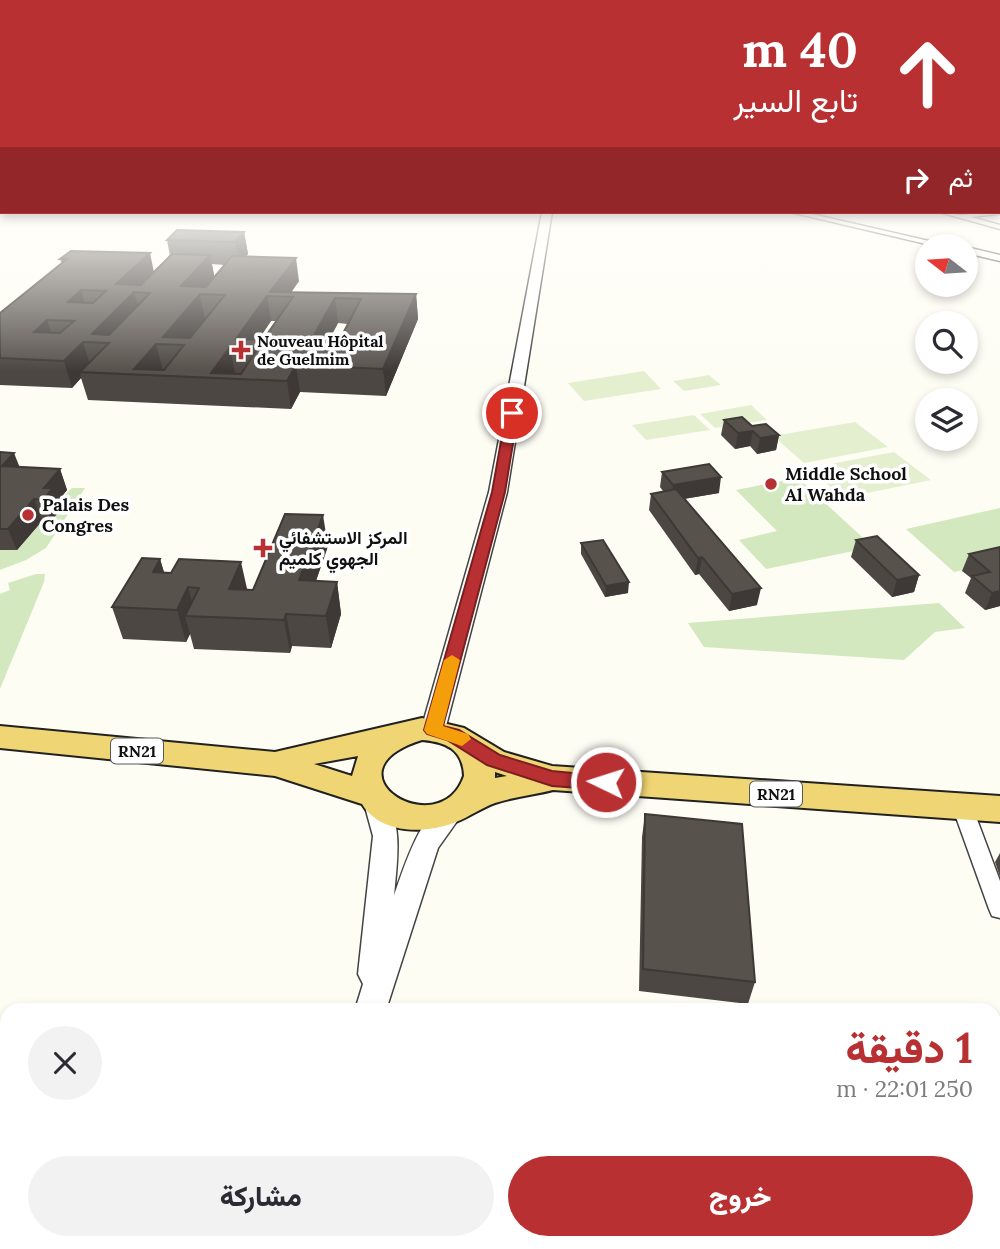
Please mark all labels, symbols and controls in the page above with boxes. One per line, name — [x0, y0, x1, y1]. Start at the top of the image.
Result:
text: 40 m — [742, 18, 858, 80]
icon: ahead — [882, 28, 973, 119]
text: تابع السير — [733, 80, 858, 121]
icon: right — [897, 161, 935, 199]
text: ثم — [949, 161, 973, 194]
north arrow — [915, 234, 978, 298]
map controls — [915, 234, 978, 451]
button: search — [915, 311, 978, 374]
place label: Nouveau Hôpital de Guelmim — [257, 331, 384, 369]
marker: Nouveau Hôpital de Guelmim — [231, 340, 251, 360]
pin — [482, 383, 542, 443]
button: layers — [915, 388, 978, 451]
icon: arrive — [493, 394, 531, 432]
place label: Middle School Al Wahda — [785, 462, 907, 506]
marker: Middle School Al Wahda — [763, 476, 779, 492]
place label: Palais Des Congres — [42, 493, 129, 537]
marker: Palais Des Congres — [20, 507, 36, 523]
place label: المركز الاستشفائي الجهوي كلميم — [279, 526, 408, 574]
marker: المركز الاستشفائي الجهوي كلميم — [253, 538, 273, 558]
road number: RN21 — [111, 738, 163, 764]
position arrow — [569, 745, 643, 819]
road number: RN21 — [750, 782, 802, 806]
text: 1 دقيقة — [845, 1021, 973, 1075]
button: close — [28, 1026, 102, 1100]
text: 250 m · 22:01 — [836, 1074, 973, 1103]
button: مشاركة — [28, 1156, 494, 1236]
button: خروج — [508, 1156, 973, 1236]

